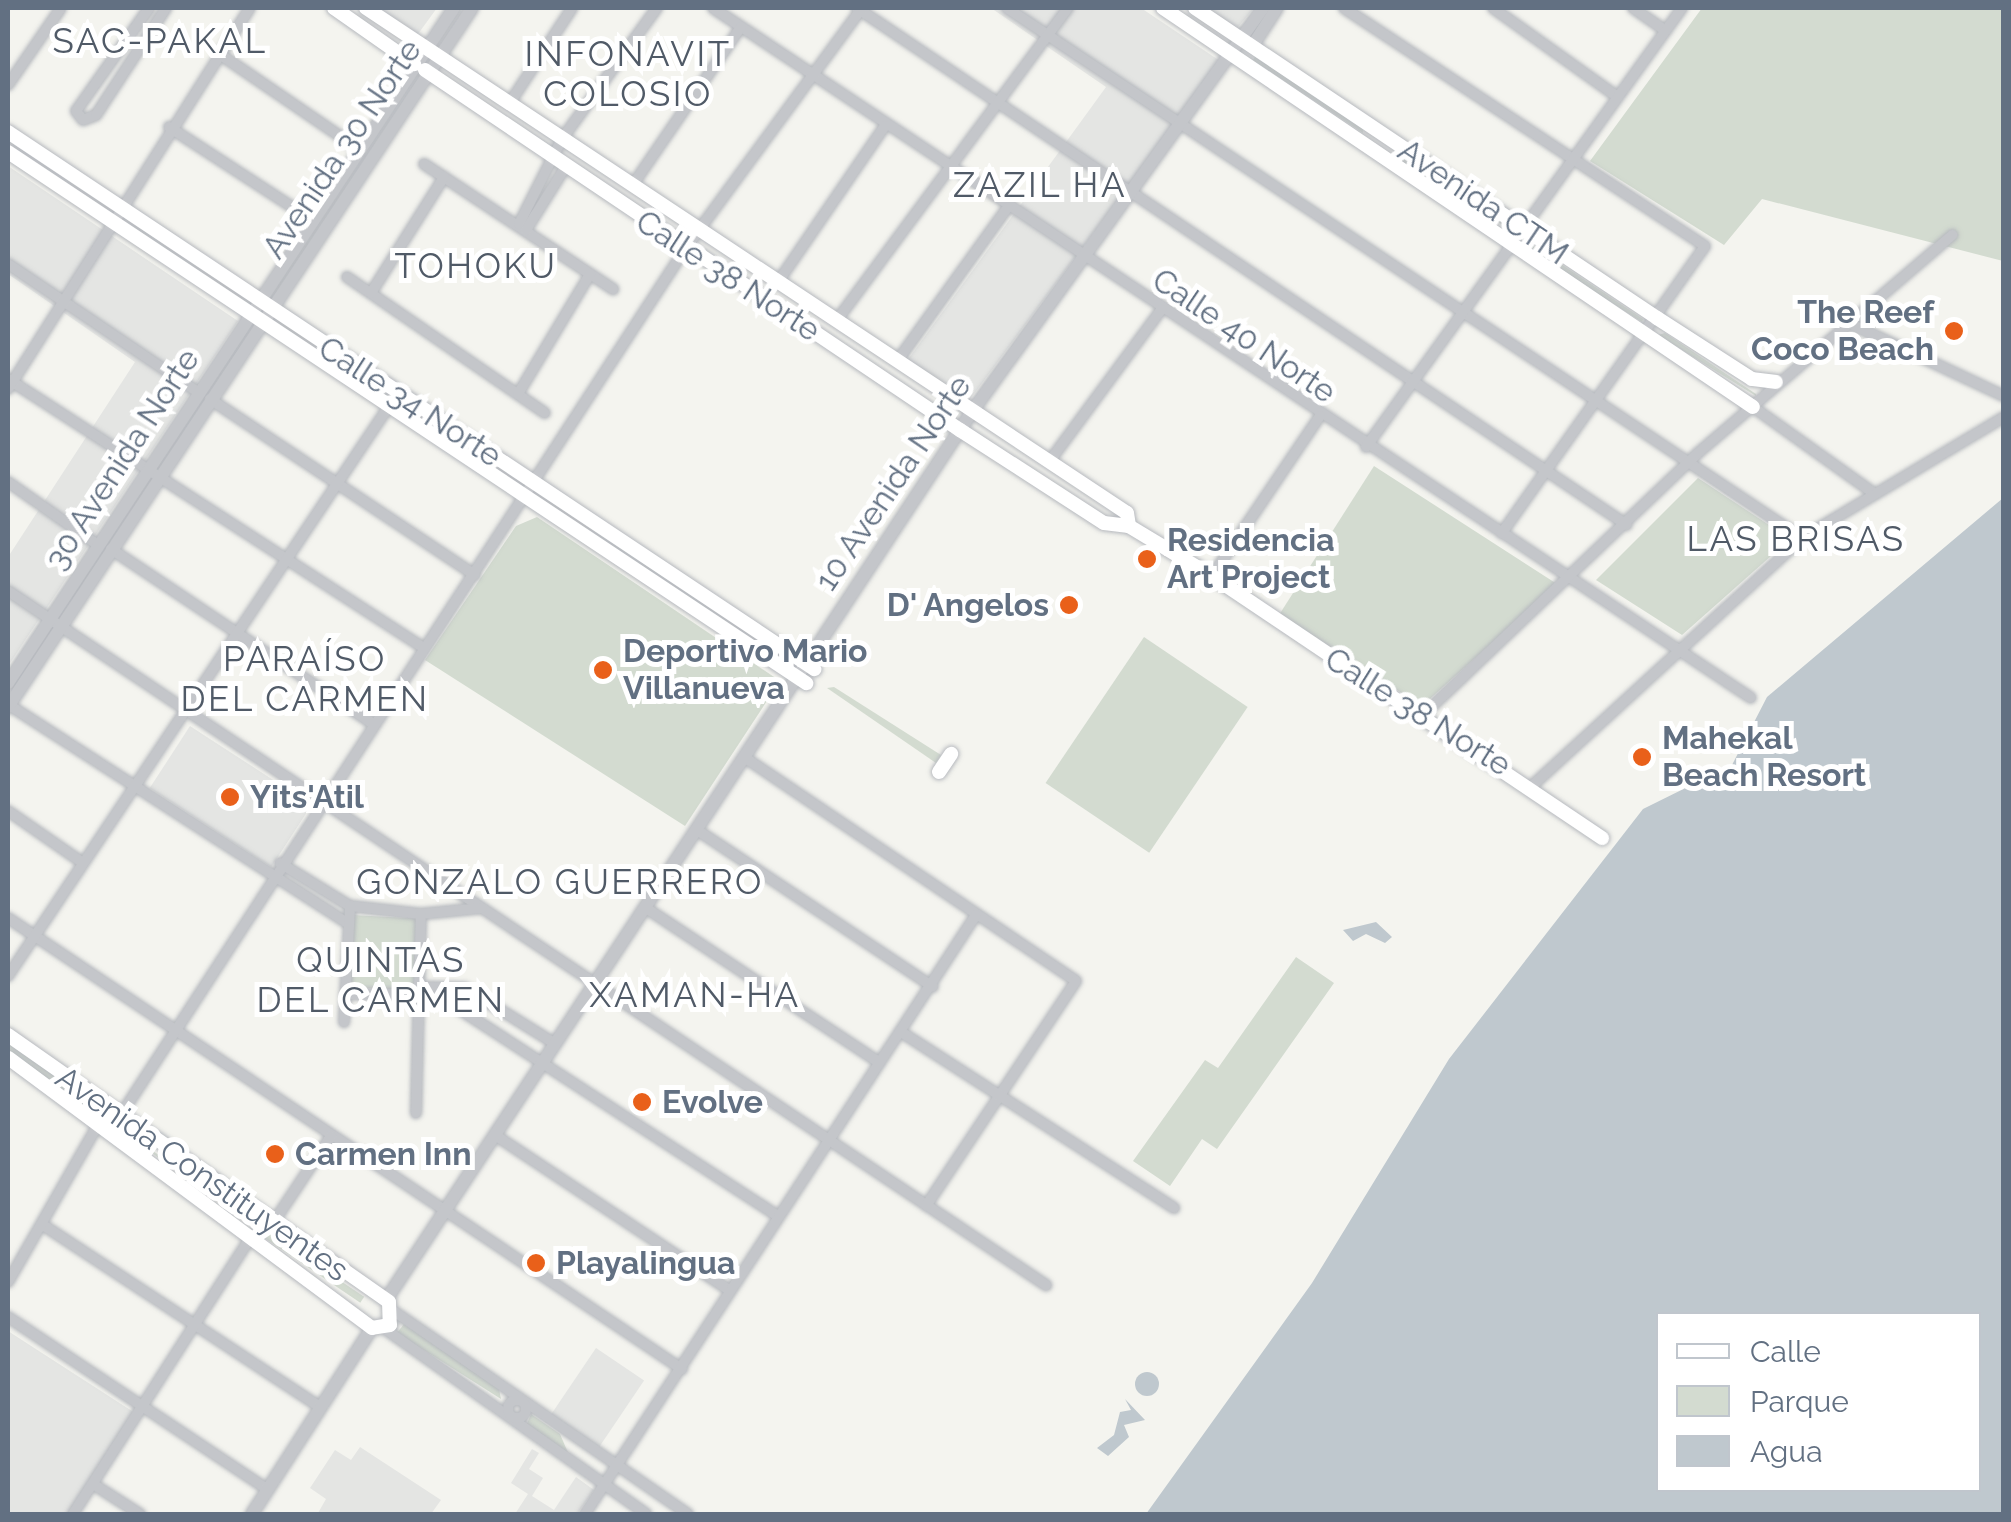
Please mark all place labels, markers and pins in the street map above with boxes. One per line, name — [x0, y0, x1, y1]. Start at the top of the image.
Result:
place label: The Reef Coco Beach — [1751, 294, 1934, 369]
marker: The Reef Coco Beach — [1943, 320, 1965, 342]
place label: Residencia Art Project — [1167, 522, 1335, 597]
marker: Residencia Art Project — [1136, 548, 1158, 570]
place label: D' Angelos — [885, 586, 1049, 624]
marker: D' Angelos — [1058, 594, 1080, 616]
place label: Deportivo Mario Villanueva — [623, 633, 867, 708]
marker: Deportivo Mario Villanueva — [592, 659, 614, 681]
place label: Mahekal Beach Resort — [1662, 720, 1866, 795]
marker: Mahekal Beach Resort — [1631, 746, 1653, 768]
place label: Yits'Atil — [250, 778, 364, 816]
marker: Yits'Atil — [219, 786, 241, 808]
place label: Evolve — [662, 1083, 763, 1121]
marker: Evolve — [631, 1091, 653, 1113]
place label: Carmen Inn — [295, 1135, 471, 1173]
marker: Carmen Inn — [264, 1143, 286, 1165]
place label: Playalingua — [556, 1244, 735, 1282]
marker: Playalingua — [525, 1252, 547, 1274]

